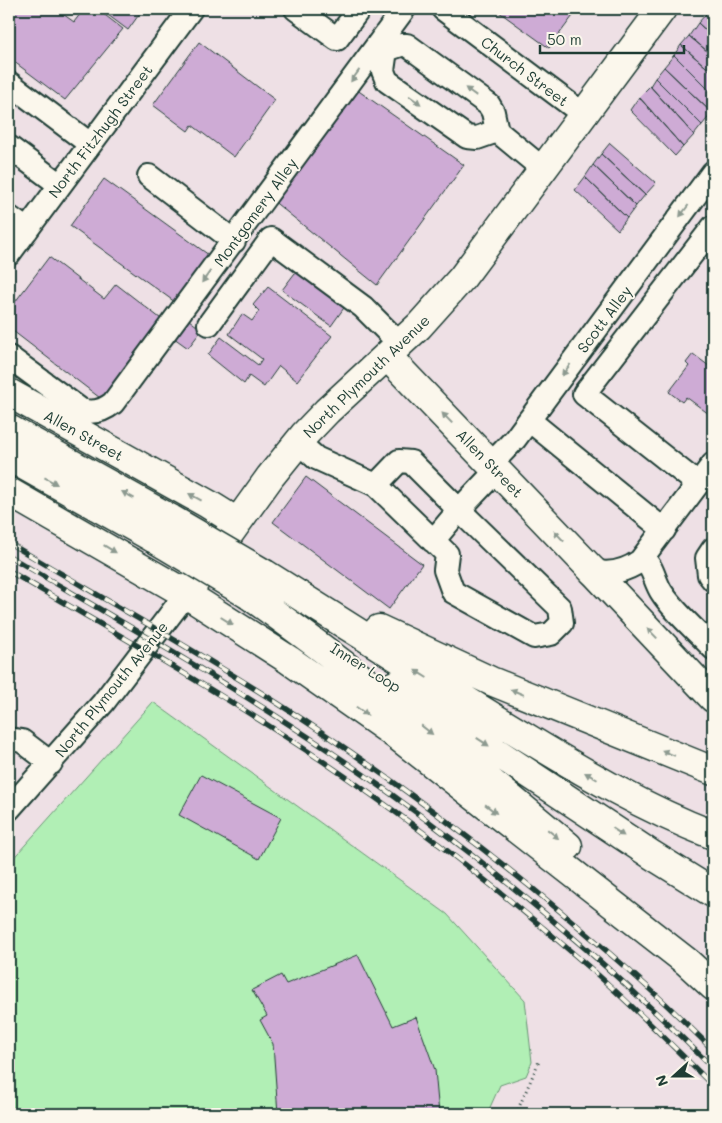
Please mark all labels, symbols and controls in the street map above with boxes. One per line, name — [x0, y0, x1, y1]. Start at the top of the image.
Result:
scale bar — [540, 22, 683, 54]
text: 50 m — [547, 29, 582, 49]
street label: Church Street — [477, 31, 573, 111]
street label: North Fitzhugh Street — [43, 60, 157, 202]
one-way arrow — [350, 69, 360, 83]
one-way arrow — [464, 87, 478, 97]
one-way arrow — [408, 95, 422, 105]
street label: Montgomery Alley — [209, 153, 301, 270]
one-way arrow — [679, 204, 689, 218]
one-way arrow — [202, 271, 212, 284]
street label: Scott Alley — [572, 281, 636, 357]
street label: North Plymouth Avenue — [298, 310, 434, 442]
one-way arrow — [561, 363, 572, 376]
street label: Allen Street — [41, 405, 127, 465]
one-way arrow — [441, 413, 453, 425]
street label: Allen Street — [452, 424, 528, 502]
one-way arrow — [45, 476, 58, 485]
one-way arrow — [121, 491, 136, 499]
one-way arrow — [188, 493, 202, 501]
one-way arrow — [553, 530, 565, 542]
one-way arrow — [104, 545, 117, 554]
one-way arrow — [221, 616, 234, 625]
street label: North Plymouth Avenue — [50, 617, 172, 761]
one-way arrow — [646, 628, 658, 640]
street label: Inner Loop — [327, 637, 405, 697]
one-way arrow — [415, 669, 428, 679]
one-way arrow — [509, 688, 524, 696]
one-way arrow — [355, 706, 369, 716]
one-way arrow — [420, 725, 433, 736]
one-way arrow — [476, 737, 489, 747]
one-way arrow — [661, 748, 675, 756]
one-way arrow — [583, 772, 598, 780]
one-way arrow — [485, 804, 498, 815]
one-way arrow — [546, 828, 559, 839]
one-way arrow — [611, 828, 624, 837]
north arrow — [650, 1050, 700, 1100]
text: N — [651, 1072, 672, 1089]

